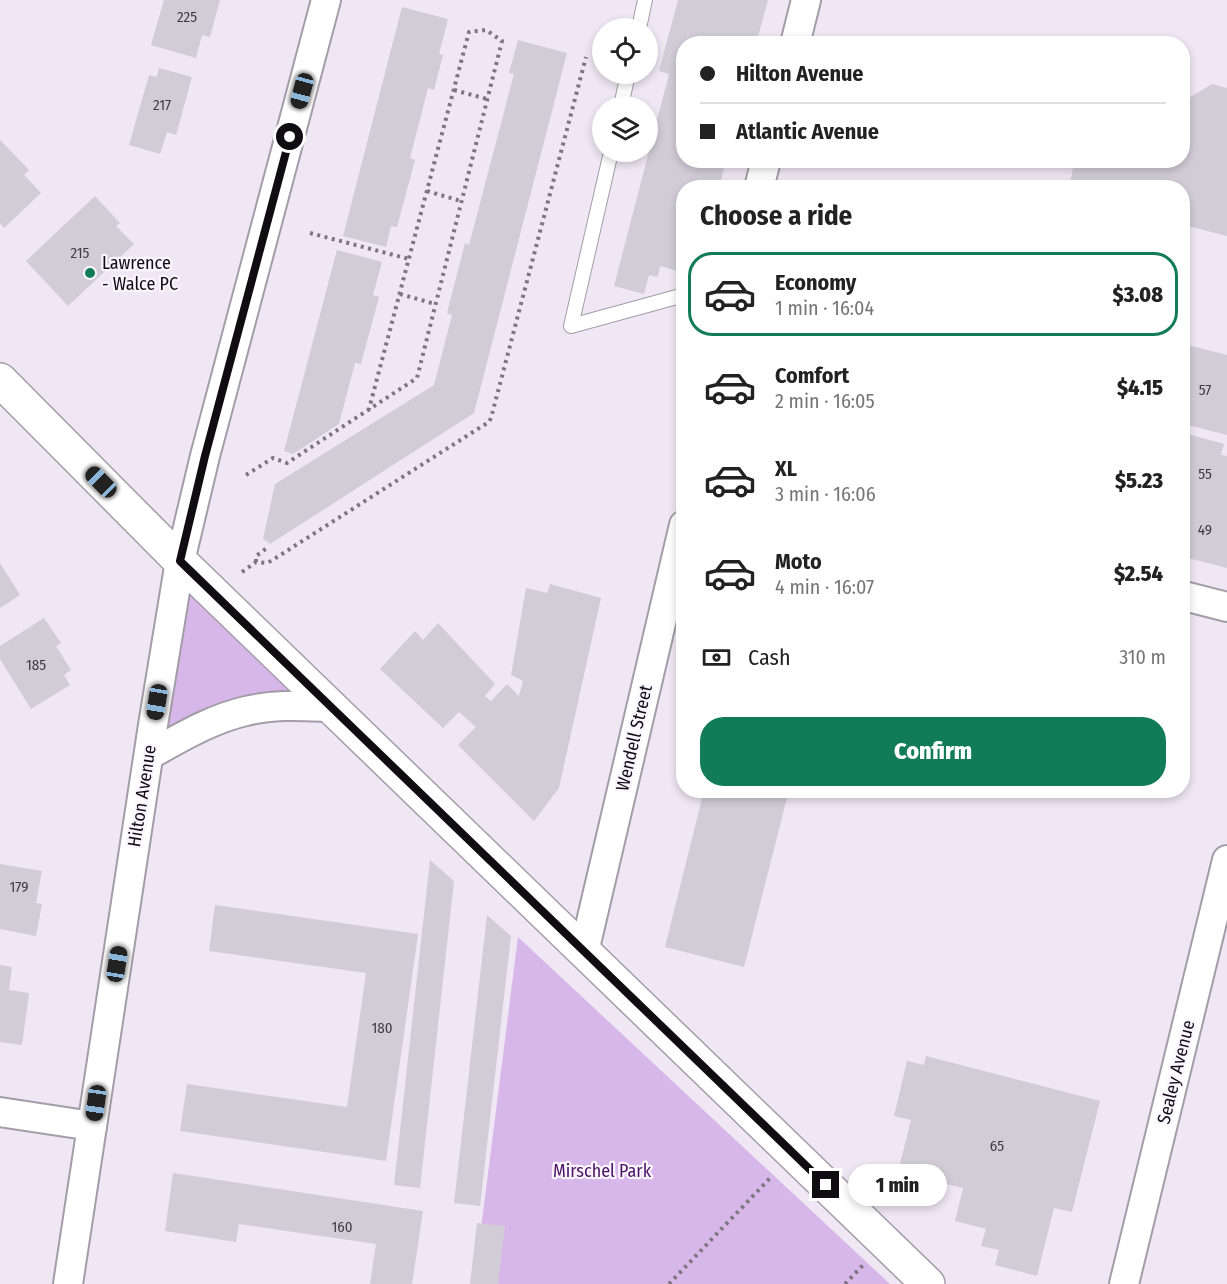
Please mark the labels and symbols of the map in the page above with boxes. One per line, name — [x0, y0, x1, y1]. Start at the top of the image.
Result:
house number: 225 — [177, 8, 197, 26]
car — [289, 71, 315, 111]
house number: 217 — [153, 96, 171, 114]
route start — [276, 123, 303, 150]
house number: 215 — [70, 244, 90, 262]
place label: Lawrence - Walce PC — [102, 252, 178, 295]
marker: Lawrence - Walce PC — [83, 266, 97, 280]
house number: 57 — [1199, 381, 1211, 399]
car — [82, 463, 120, 501]
house number: 55 — [1198, 465, 1212, 483]
house number: 49 — [1198, 521, 1212, 539]
house number: 185 — [26, 656, 46, 674]
car — [145, 683, 169, 721]
street label: Wendell Street — [611, 683, 657, 793]
street label: Hilton Avenue — [123, 743, 161, 849]
house number: 179 — [10, 878, 29, 896]
car — [105, 945, 129, 983]
street label: Sealey Avenue — [1152, 1018, 1200, 1126]
house number: 180 — [371, 1019, 393, 1037]
car — [85, 1084, 107, 1122]
house number: 65 — [990, 1137, 1004, 1155]
park label: Mirschel Park — [553, 1160, 652, 1182]
callout: 1 min — [847, 1164, 946, 1206]
route end — [812, 1171, 839, 1198]
house number: 160 — [331, 1218, 353, 1236]

